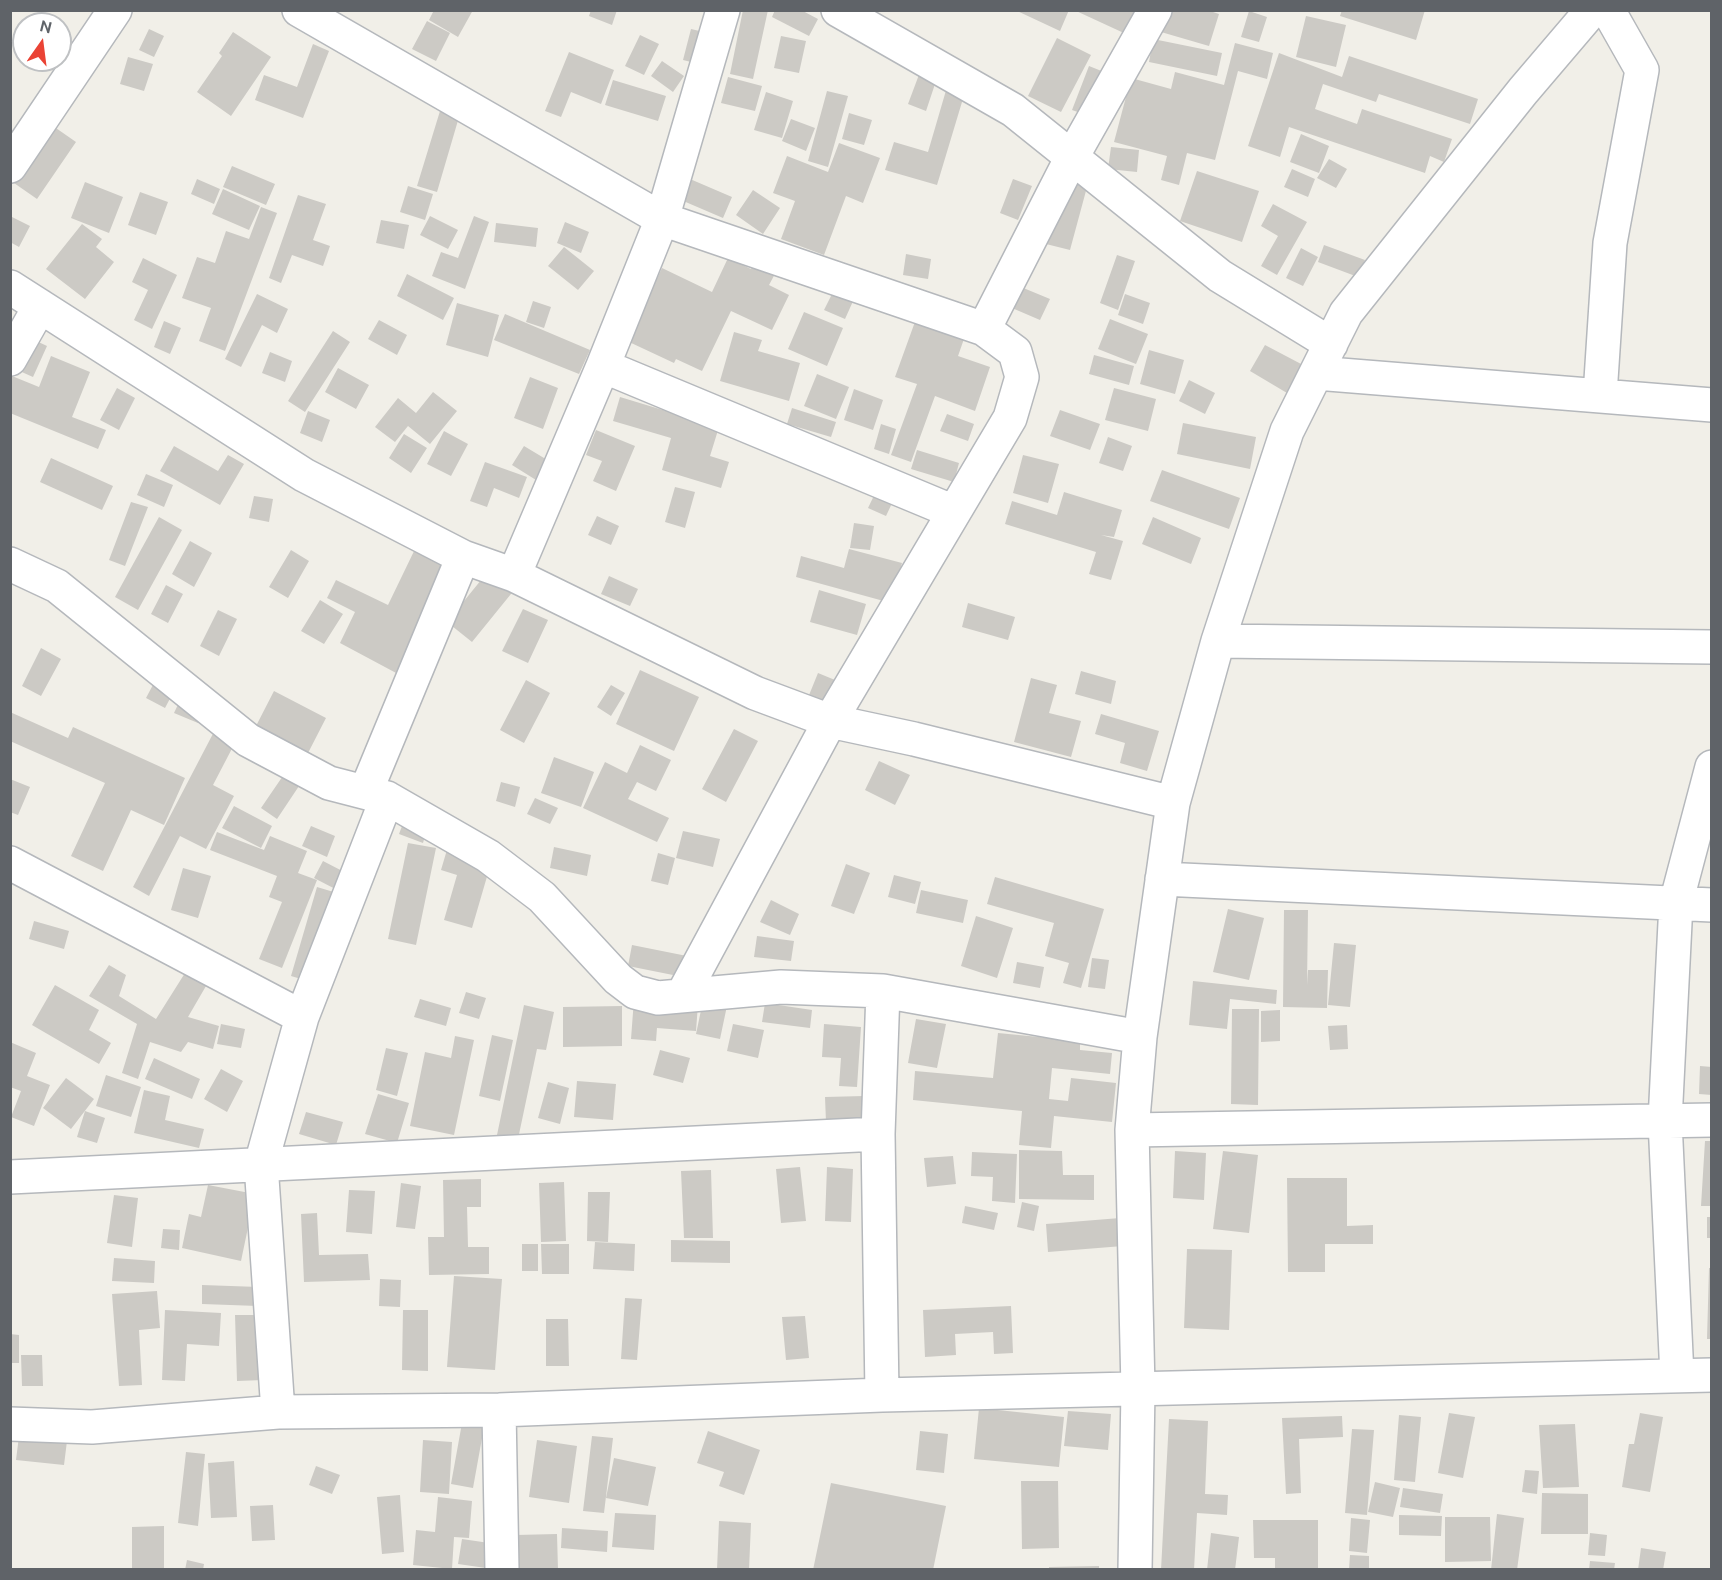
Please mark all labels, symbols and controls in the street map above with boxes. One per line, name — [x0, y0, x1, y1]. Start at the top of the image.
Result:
north arrow — [12, 12, 72, 72]
text: N — [38, 16, 54, 37]

